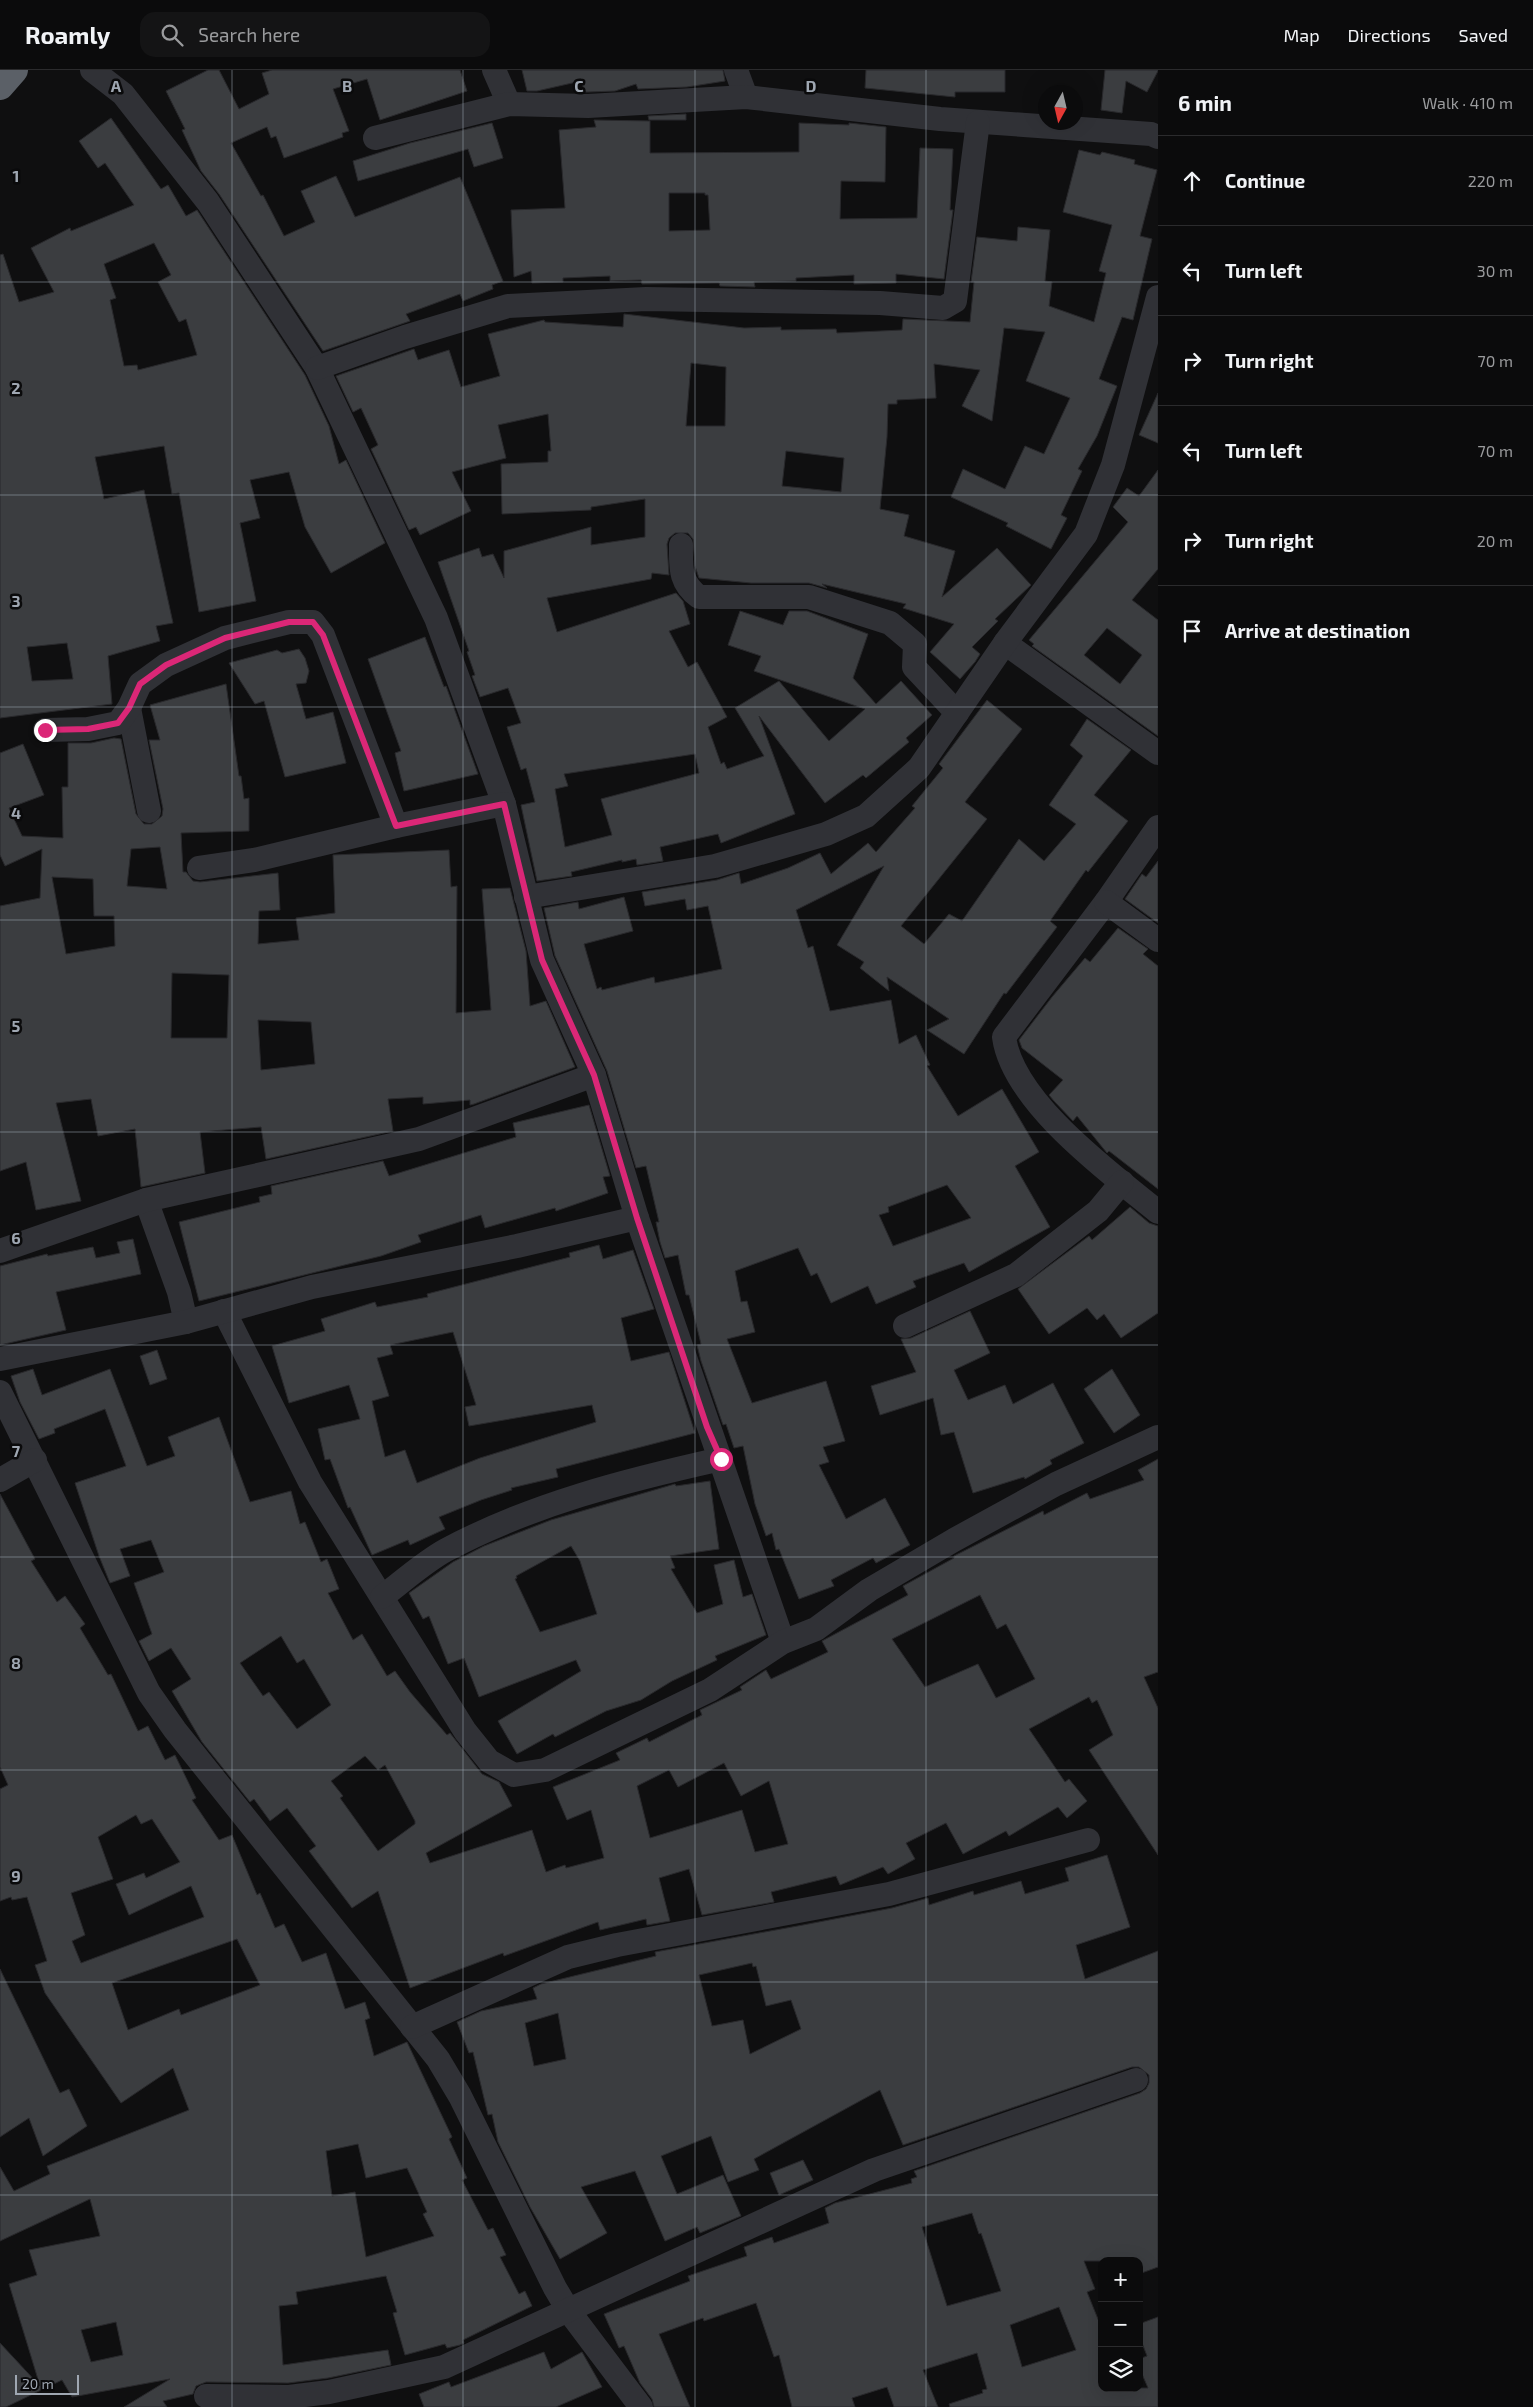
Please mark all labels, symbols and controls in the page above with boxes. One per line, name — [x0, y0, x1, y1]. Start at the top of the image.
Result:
search box — [140, 12, 490, 57]
text: Roamly — [25, 20, 110, 49]
icon: search — [158, 21, 186, 49]
text: Search here — [198, 23, 300, 46]
text: Map — [1283, 24, 1320, 46]
text: Directions — [1348, 24, 1431, 46]
text: Saved — [1459, 24, 1508, 46]
text: A — [111, 76, 122, 95]
text: B — [342, 76, 352, 95]
text: C — [574, 76, 584, 95]
text: D — [806, 76, 817, 95]
north arrow — [1038, 85, 1083, 130]
text: 6 min — [1178, 90, 1232, 115]
text: Walk · 410 m — [1422, 93, 1513, 112]
text: 1 — [13, 166, 19, 185]
icon: ahead — [1178, 167, 1206, 195]
text: Continue — [1225, 169, 1305, 192]
text: 220 m — [1468, 171, 1513, 190]
icon: left — [1178, 257, 1206, 285]
text: Turn left — [1225, 259, 1302, 282]
text: 30 m — [1477, 261, 1513, 280]
icon: right — [1178, 347, 1206, 375]
text: Turn right — [1225, 349, 1313, 372]
text: 70 m — [1478, 351, 1513, 370]
text: 2 — [11, 378, 21, 397]
icon: left — [1178, 437, 1206, 465]
text: Turn left — [1225, 439, 1302, 462]
text: 70 m — [1478, 441, 1513, 460]
icon: right — [1178, 527, 1206, 555]
text: Turn right — [1225, 529, 1313, 552]
text: 20 m — [1477, 531, 1513, 550]
text: 3 — [11, 591, 21, 610]
icon: arrive — [1178, 617, 1206, 645]
text: Arrive at destination — [1225, 619, 1410, 642]
route end — [34, 719, 57, 742]
text: 4 — [11, 803, 21, 822]
text: 5 — [12, 1016, 21, 1035]
text: 6 — [11, 1228, 21, 1247]
text: 7 — [12, 1441, 21, 1460]
route start — [710, 1448, 733, 1471]
text: 8 — [11, 1653, 21, 1672]
text: 9 — [11, 1866, 21, 1885]
map controls — [1098, 2257, 1143, 2392]
button: + — [1098, 2257, 1143, 2302]
button: − — [1098, 2302, 1143, 2347]
button: layers — [1098, 2347, 1143, 2392]
scale bar — [15, 2372, 79, 2395]
text: 20 m — [22, 2375, 54, 2392]

